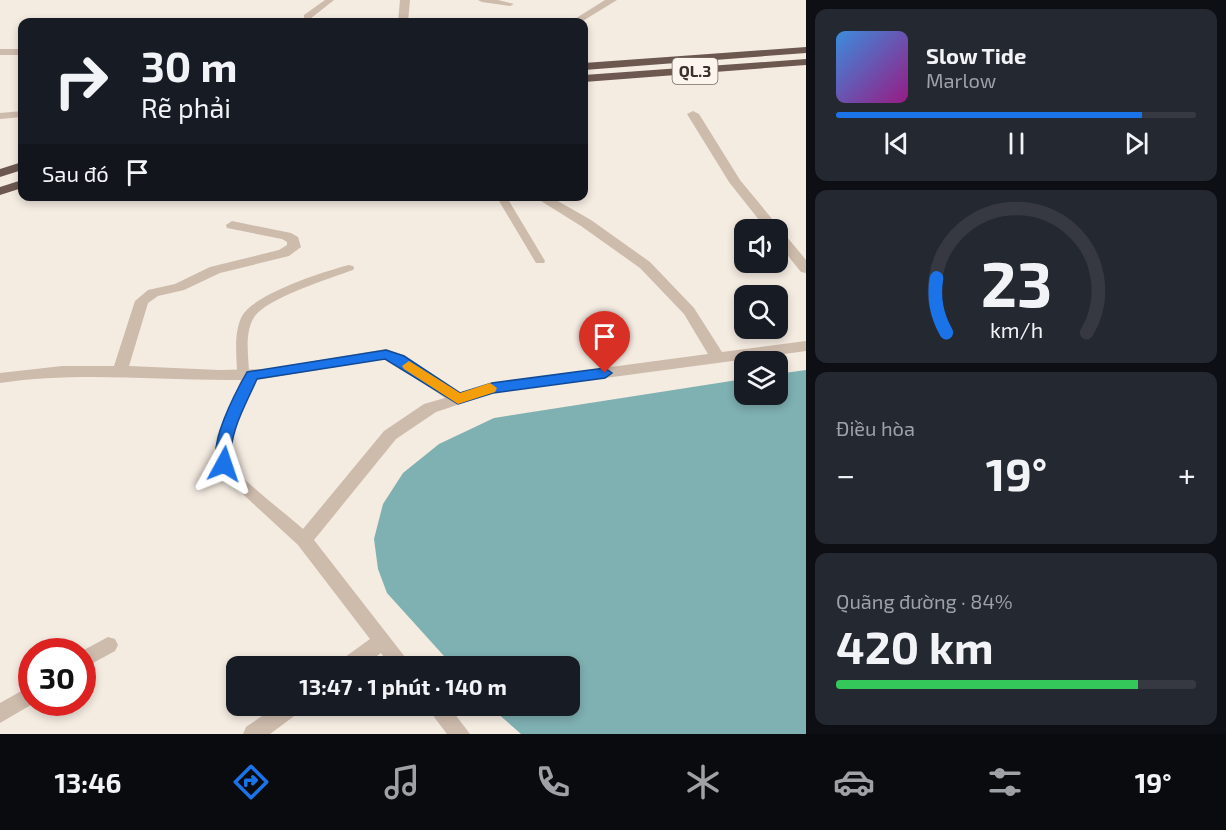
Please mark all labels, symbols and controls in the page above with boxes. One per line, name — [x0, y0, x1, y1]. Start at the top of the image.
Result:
text: 30 m — [141, 40, 237, 90]
icon: right — [42, 42, 120, 120]
text: Slow Tide — [926, 42, 1026, 68]
road number: QL.3 — [672, 58, 718, 84]
text: Marlow — [926, 68, 996, 92]
text: Rẽ phải — [141, 91, 231, 123]
icon: previous — [880, 127, 913, 160]
icon: pause — [1000, 127, 1033, 160]
icon: next — [1120, 127, 1153, 160]
icon: arrive — [121, 156, 154, 189]
text: Sau đó — [42, 160, 109, 186]
map controls — [734, 219, 788, 405]
button: sound — [734, 219, 788, 273]
text: 23 — [980, 246, 1052, 321]
button: search — [734, 285, 788, 339]
pin — [579, 311, 630, 373]
text: km/h — [989, 318, 1043, 343]
icon: arrive — [588, 320, 621, 353]
button: layers — [734, 351, 788, 405]
text: Điều hòa — [836, 416, 915, 440]
position arrow — [192, 432, 256, 496]
text: 19° — [986, 446, 1047, 500]
text: − — [836, 454, 855, 494]
text: + — [1178, 454, 1196, 494]
text: Quãng đường · 84% — [836, 589, 1013, 613]
text: 420 km — [836, 619, 994, 673]
speed limit sign: 30 — [18, 638, 96, 716]
text: 13:47 · 1 phút · 140 m — [299, 673, 507, 699]
icon: directions — [230, 761, 272, 803]
icon: music — [381, 761, 423, 803]
icon: phone — [532, 761, 574, 803]
icon: climate — [682, 761, 724, 803]
icon: car — [833, 761, 875, 803]
icon: filters — [984, 761, 1026, 803]
text: 13:46 — [54, 766, 121, 798]
text: 19° — [1135, 766, 1172, 798]

